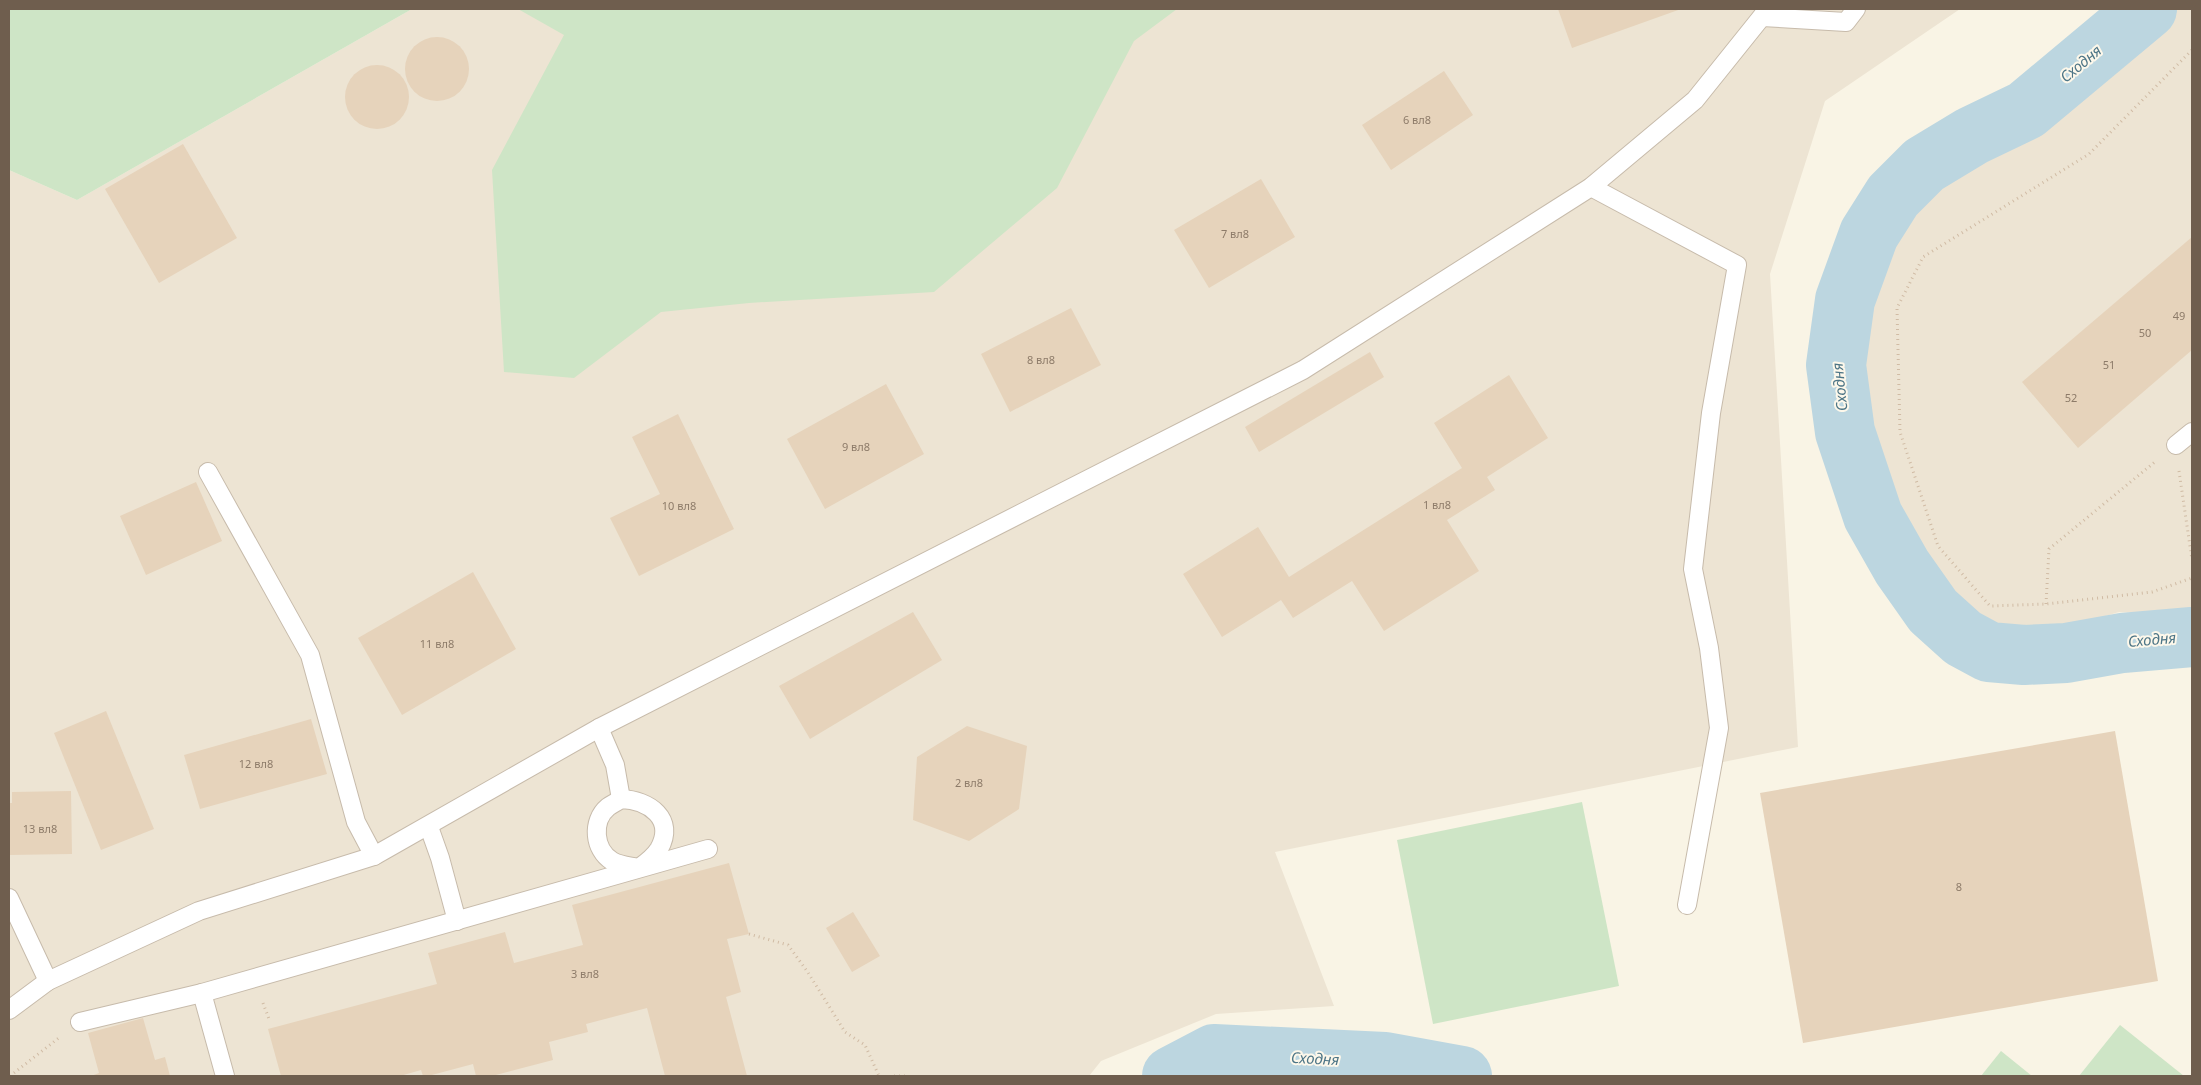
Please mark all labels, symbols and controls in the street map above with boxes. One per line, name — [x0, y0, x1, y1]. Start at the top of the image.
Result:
water label: Сходня — [2055, 40, 2106, 86]
house number: 6 вл8 — [1403, 112, 1431, 127]
house number: 7 вл8 — [1221, 226, 1249, 241]
house number: 49 — [2173, 308, 2185, 323]
house number: 50 — [2139, 325, 2151, 340]
house number: 8 вл8 — [1027, 352, 1055, 367]
house number: 51 — [2103, 357, 2115, 372]
water label: Сходня — [1827, 362, 1851, 412]
house number: 52 — [2065, 390, 2077, 405]
house number: 9 вл8 — [842, 439, 870, 454]
house number: 1 вл8 — [1423, 497, 1451, 512]
house number: 10 вл8 — [662, 498, 696, 513]
water label: Сходня — [2127, 627, 2177, 651]
house number: 11 вл8 — [420, 636, 454, 651]
house number: 12 вл8 — [239, 756, 273, 771]
house number: 2 вл8 — [955, 775, 983, 790]
house number: 13 вл8 — [23, 821, 57, 836]
house number: 8 — [1956, 879, 1962, 894]
house number: 3 вл8 — [571, 966, 599, 981]
water label: Сходня — [1290, 1047, 1340, 1069]

